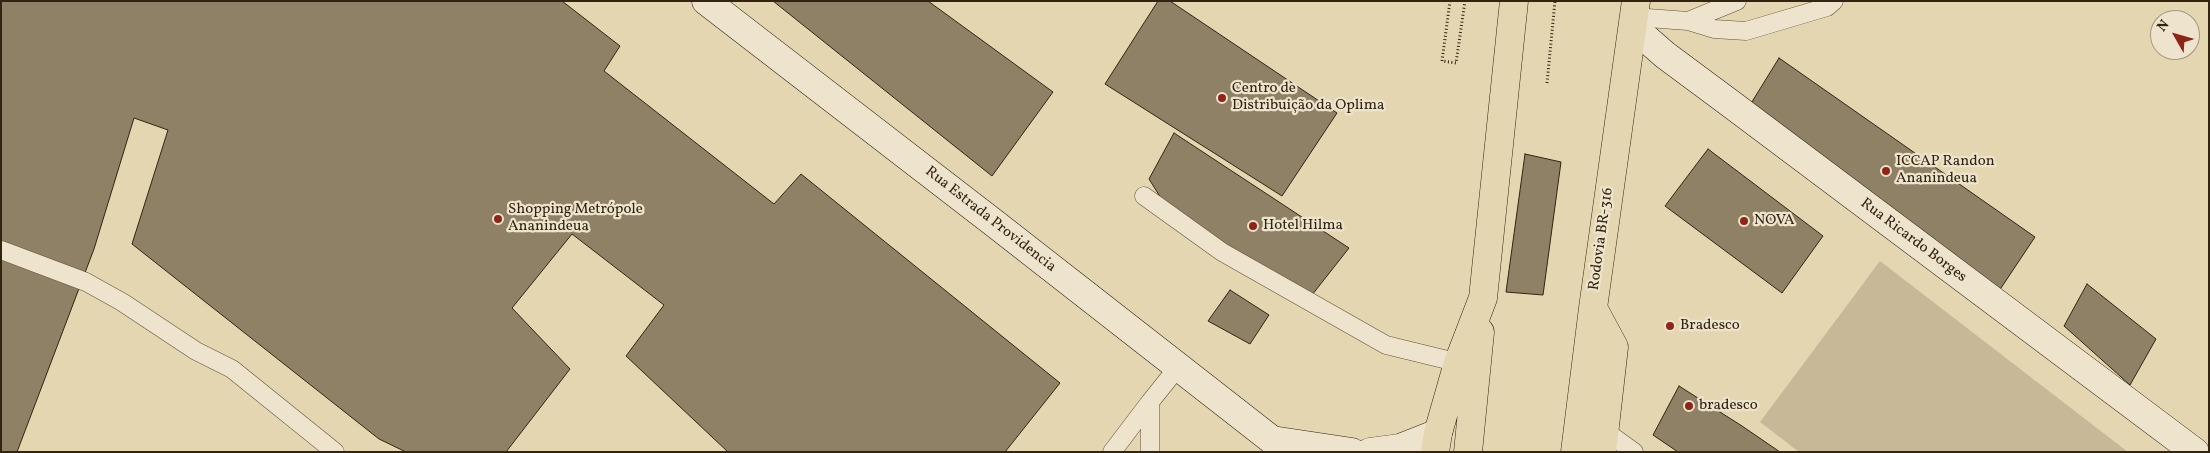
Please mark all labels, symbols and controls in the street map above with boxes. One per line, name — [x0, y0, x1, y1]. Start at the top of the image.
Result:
north arrow — [2150, 10, 2200, 60]
text: N — [2153, 16, 2174, 36]
place label: Centro de Distribuição da Oplima — [1232, 80, 1384, 115]
marker: Centro de Distribuição da Oplima — [1216, 92, 1228, 104]
place label: ICCAP Randon Ananindeua — [1896, 153, 1995, 188]
street label: Rua Estrada Providencia — [921, 163, 1059, 277]
marker: ICCAP Randon Ananindeua — [1880, 165, 1892, 177]
street label: Rodovia BR-316 — [1586, 186, 1618, 292]
street label: Rua Ricardo Borges — [1856, 195, 1970, 287]
place label: Shopping Metrópole Ananindeua — [508, 201, 643, 236]
place label: NOVA — [1754, 212, 1795, 230]
marker: Shopping Metrópole Ananindeua — [492, 213, 504, 225]
marker: NOVA — [1738, 215, 1750, 227]
place label: Hotel Hilma — [1263, 217, 1343, 235]
marker: Hotel Hilma — [1247, 220, 1259, 232]
place label: Bradesco — [1680, 317, 1740, 335]
marker: Bradesco — [1664, 320, 1676, 332]
place label: bradesco — [1699, 397, 1758, 415]
marker: bradesco — [1683, 400, 1695, 412]

